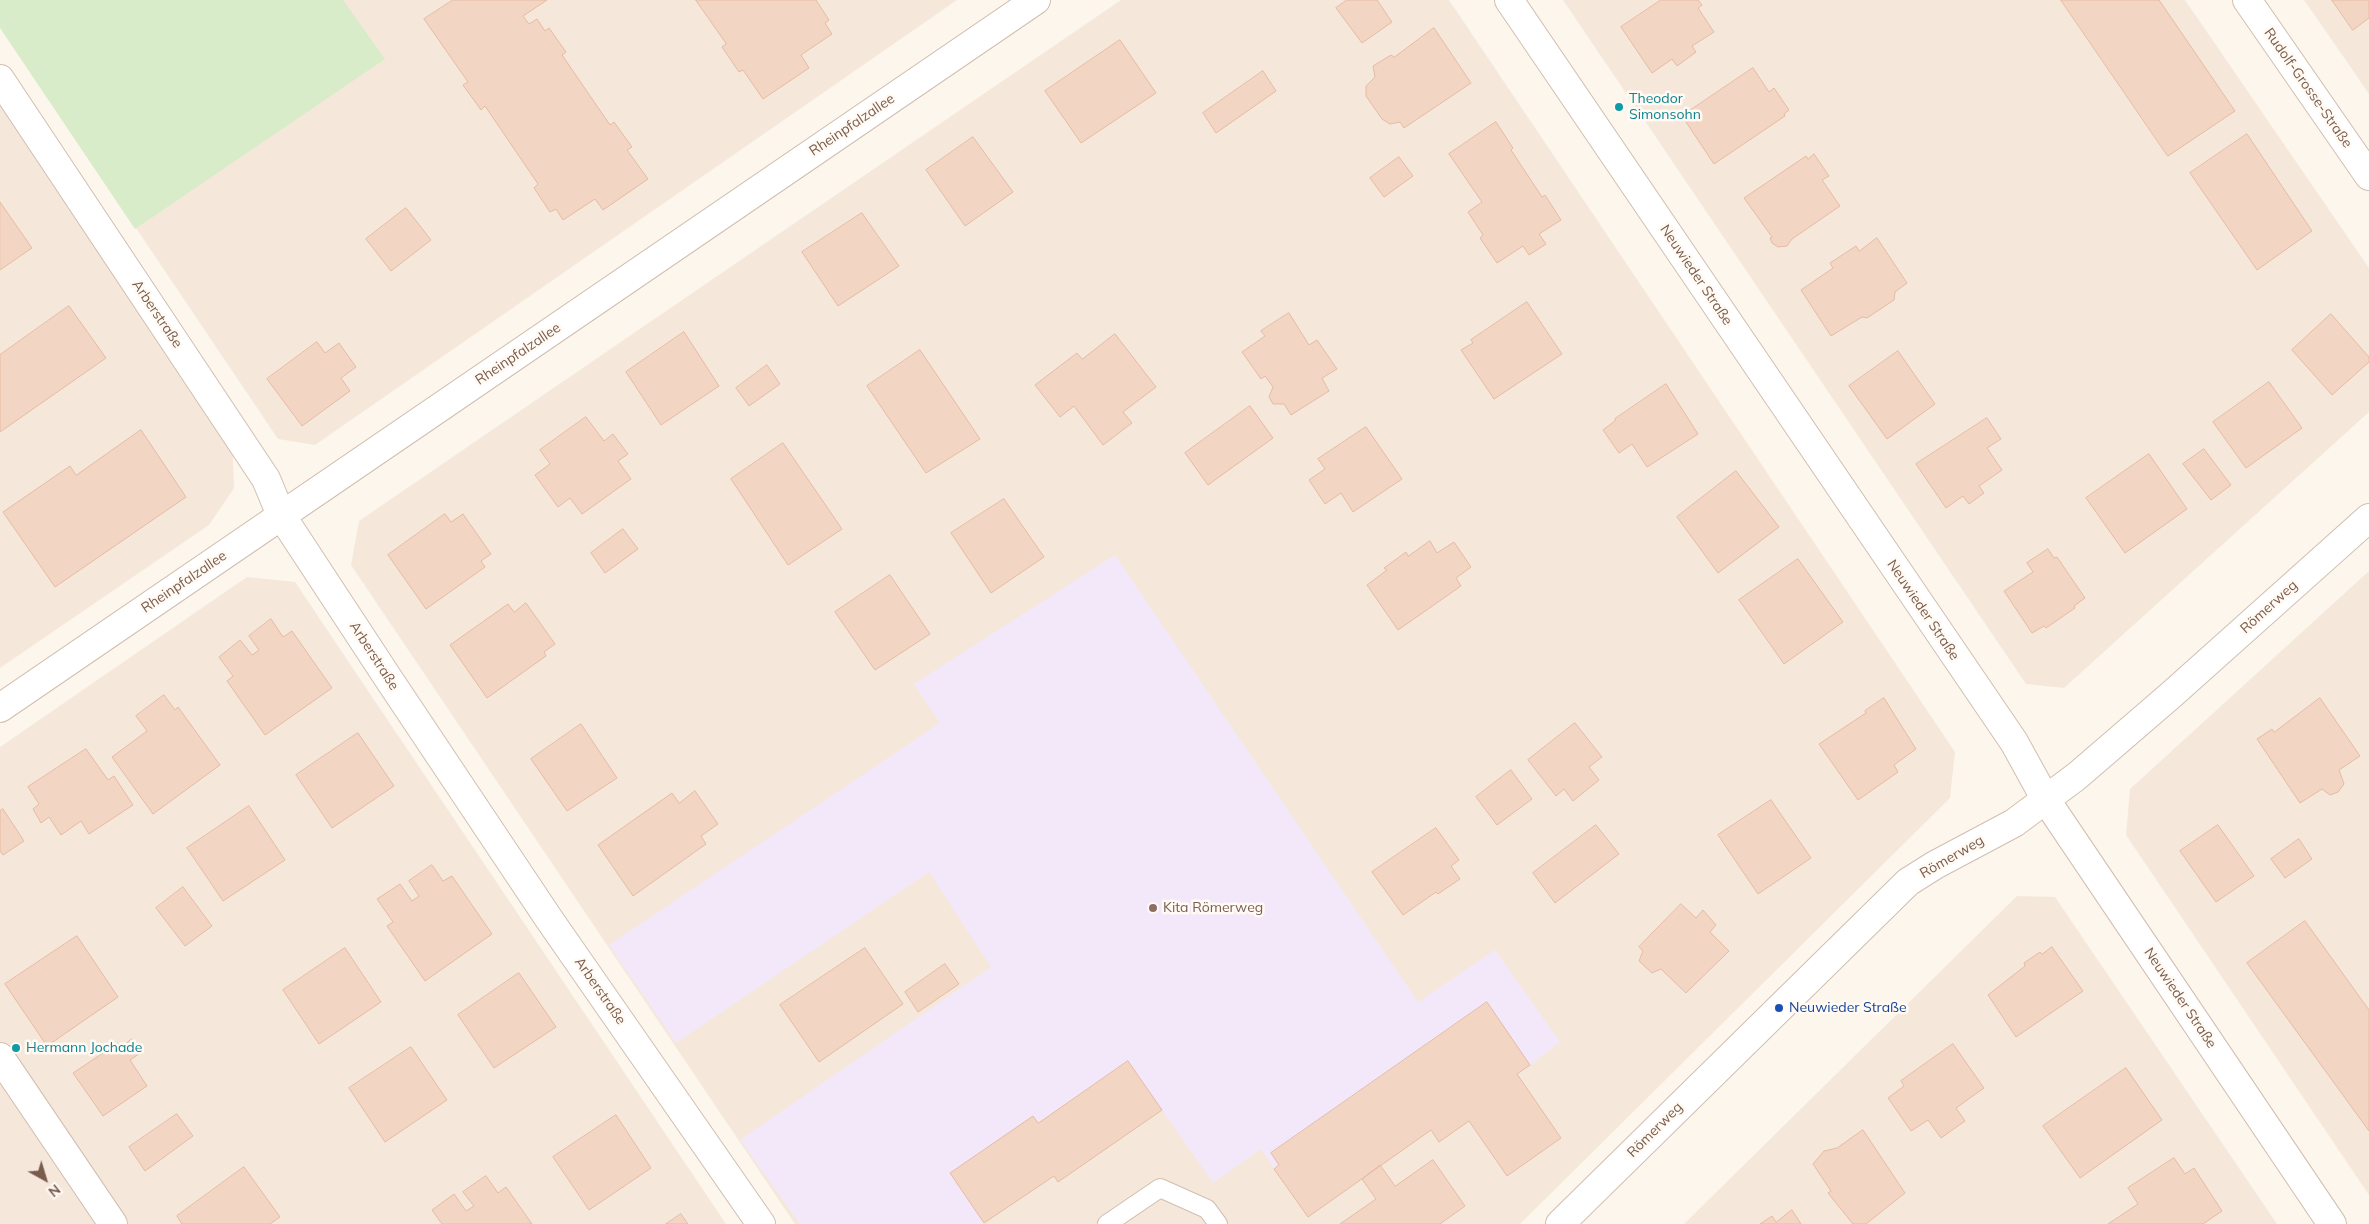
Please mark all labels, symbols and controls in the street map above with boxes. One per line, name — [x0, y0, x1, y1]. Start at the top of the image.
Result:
street label: Rudolf-Grosse-Straße — [2260, 25, 2356, 151]
street label: Rheinpfalzallee — [806, 90, 898, 160]
place label: Theodor Simonsohn — [1629, 91, 1701, 124]
marker: Theodor Simonsohn — [1613, 101, 1625, 113]
street label: Neuwieder Straße — [1656, 222, 1736, 328]
street label: Arberstraße — [128, 277, 186, 351]
street label: Rheinpfalzallee — [472, 319, 564, 389]
street label: Rheinpfalzallee — [138, 547, 230, 617]
street label: Neuwieder Straße — [1883, 557, 1963, 663]
street label: Römerweg — [2237, 577, 2301, 637]
street label: Arberstraße — [346, 619, 402, 693]
street label: Römerweg — [1917, 832, 1987, 882]
place label: Kita Römerweg — [1163, 900, 1263, 916]
marker: Kita Römerweg — [1147, 902, 1159, 914]
street label: Neuwieder Straße — [2140, 945, 2220, 1051]
street label: Arberstraße — [571, 954, 629, 1028]
place label: Neuwieder Straße — [1789, 1000, 1907, 1016]
marker: Neuwieder Straße — [1773, 1002, 1785, 1014]
place label: Hermann Jochade — [26, 1040, 142, 1056]
marker: Hermann Jochade — [10, 1042, 22, 1054]
street label: Römerweg — [1624, 1099, 1686, 1161]
north arrow — [20, 1154, 70, 1204]
text: N — [45, 1180, 64, 1201]

